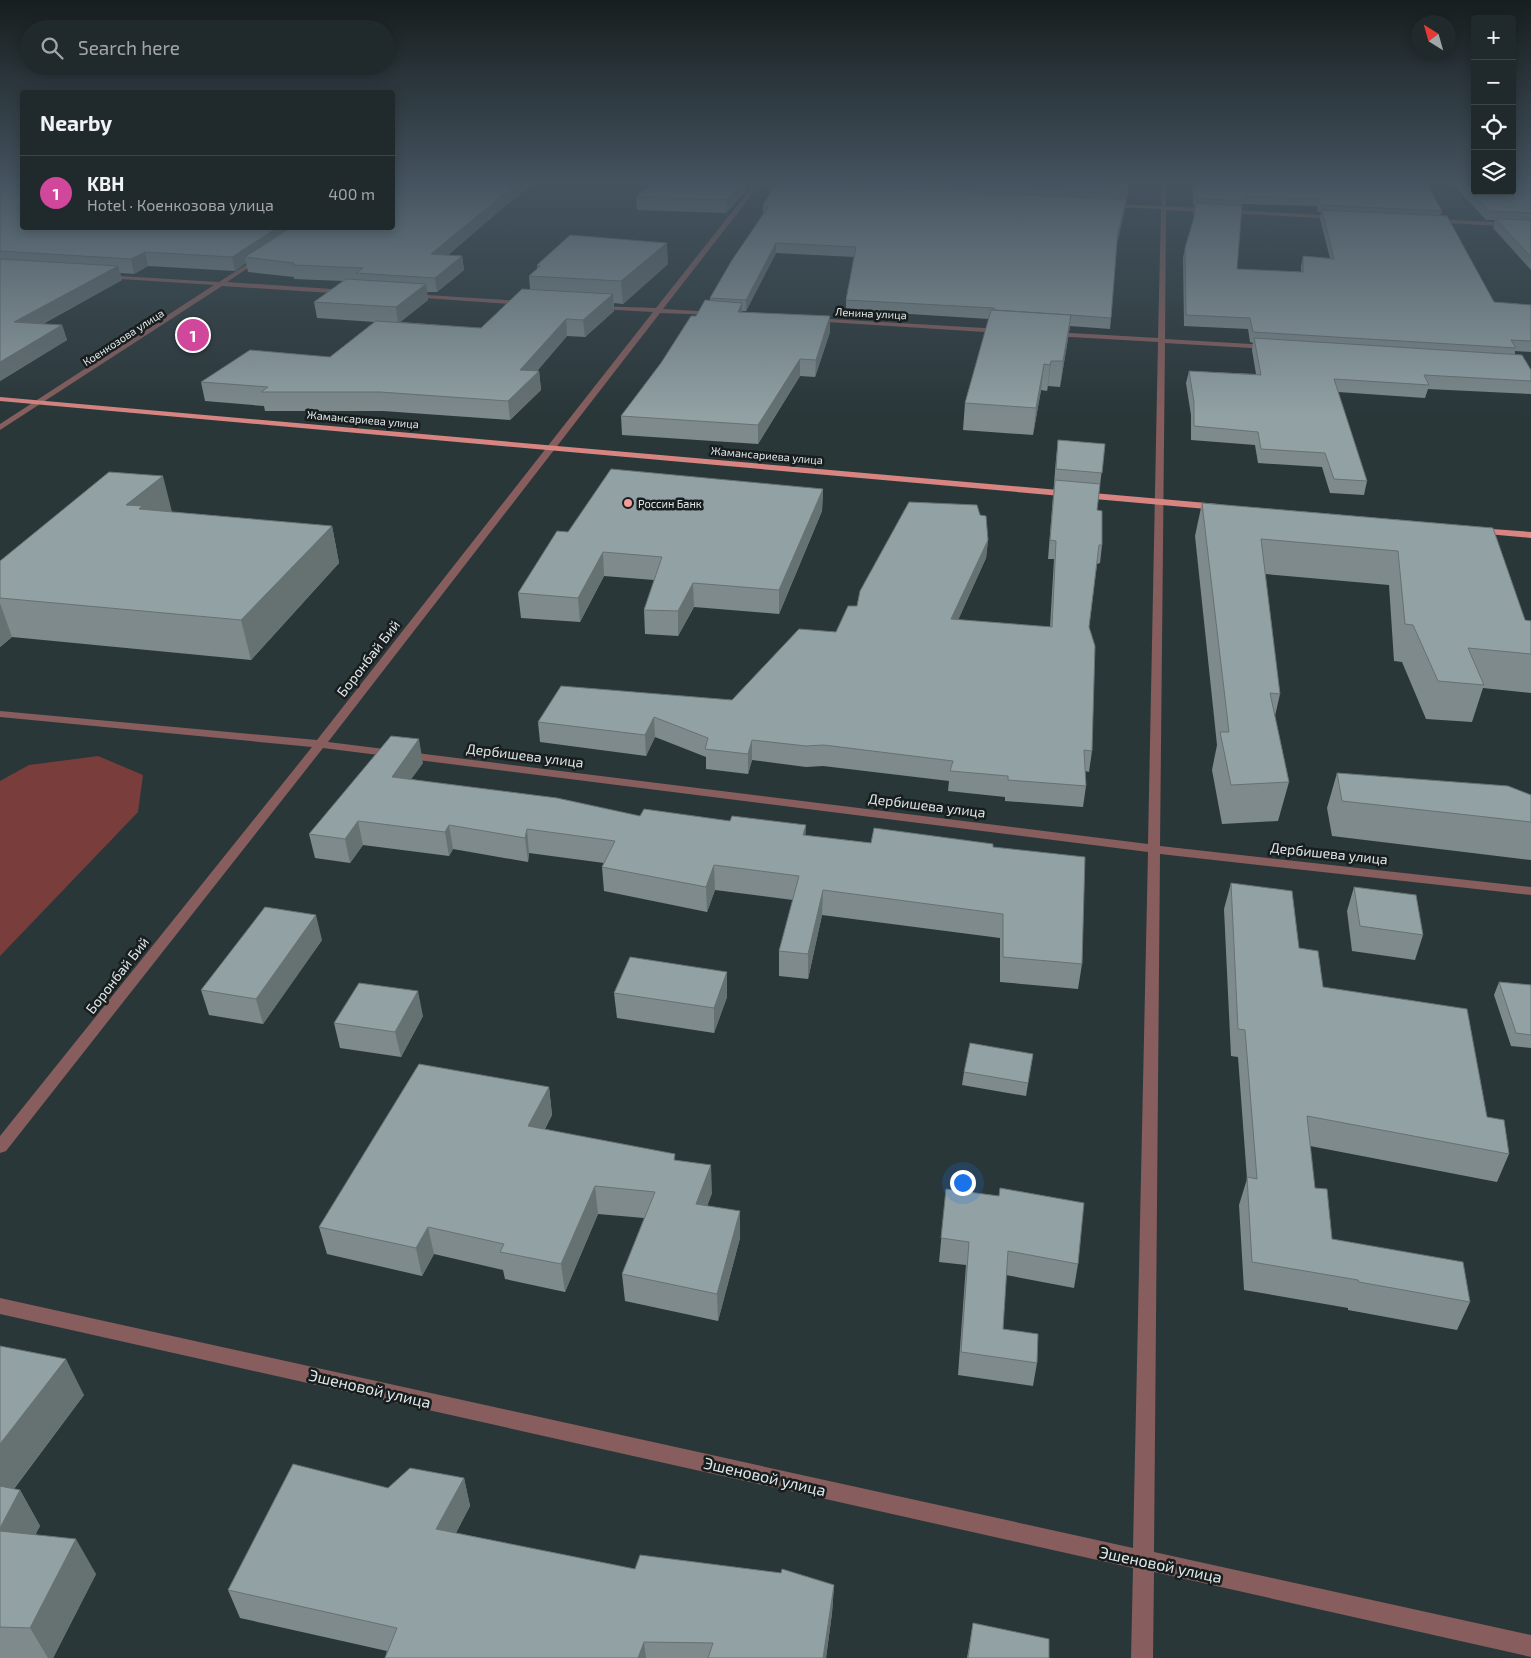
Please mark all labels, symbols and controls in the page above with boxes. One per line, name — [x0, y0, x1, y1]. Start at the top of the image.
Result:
north arrow — [1411, 15, 1456, 60]
map controls — [1471, 15, 1516, 195]
button: + — [1471, 15, 1516, 60]
search box — [20, 20, 395, 75]
icon: search — [38, 34, 66, 62]
text: Search here — [78, 36, 180, 59]
button: − — [1471, 60, 1516, 105]
button: locate — [1471, 105, 1516, 150]
text: Nearby — [40, 110, 112, 135]
button: layers — [1471, 150, 1516, 195]
text: KBH — [87, 172, 124, 195]
text: 1 — [53, 184, 59, 203]
text: 400 m — [328, 184, 375, 203]
text: Hotel · Коенкозова улица — [87, 195, 274, 214]
street label: Ленина улица — [835, 305, 907, 322]
street label: Коенкозова улица — [80, 306, 167, 369]
pin: 1 — [177, 316, 209, 354]
street label: Жамансариева улица — [306, 408, 420, 431]
street label: Жамансариева улица — [710, 444, 824, 467]
marker: Россин Банк — [622, 497, 634, 509]
place label: Россин Банк — [638, 497, 702, 510]
street label: Боронбай Бий — [333, 616, 403, 700]
street label: Дербишева улица — [465, 739, 585, 771]
street label: Дербишева улица — [867, 789, 987, 821]
street label: Дербишева улица — [1269, 838, 1389, 868]
street label: Боронбай Бий — [82, 933, 152, 1017]
your location — [950, 1170, 976, 1196]
street label: Эшеновой улица — [307, 1365, 433, 1412]
street label: Эшеновой улица — [702, 1453, 828, 1500]
street label: Эшеновой улица — [1098, 1542, 1224, 1587]

